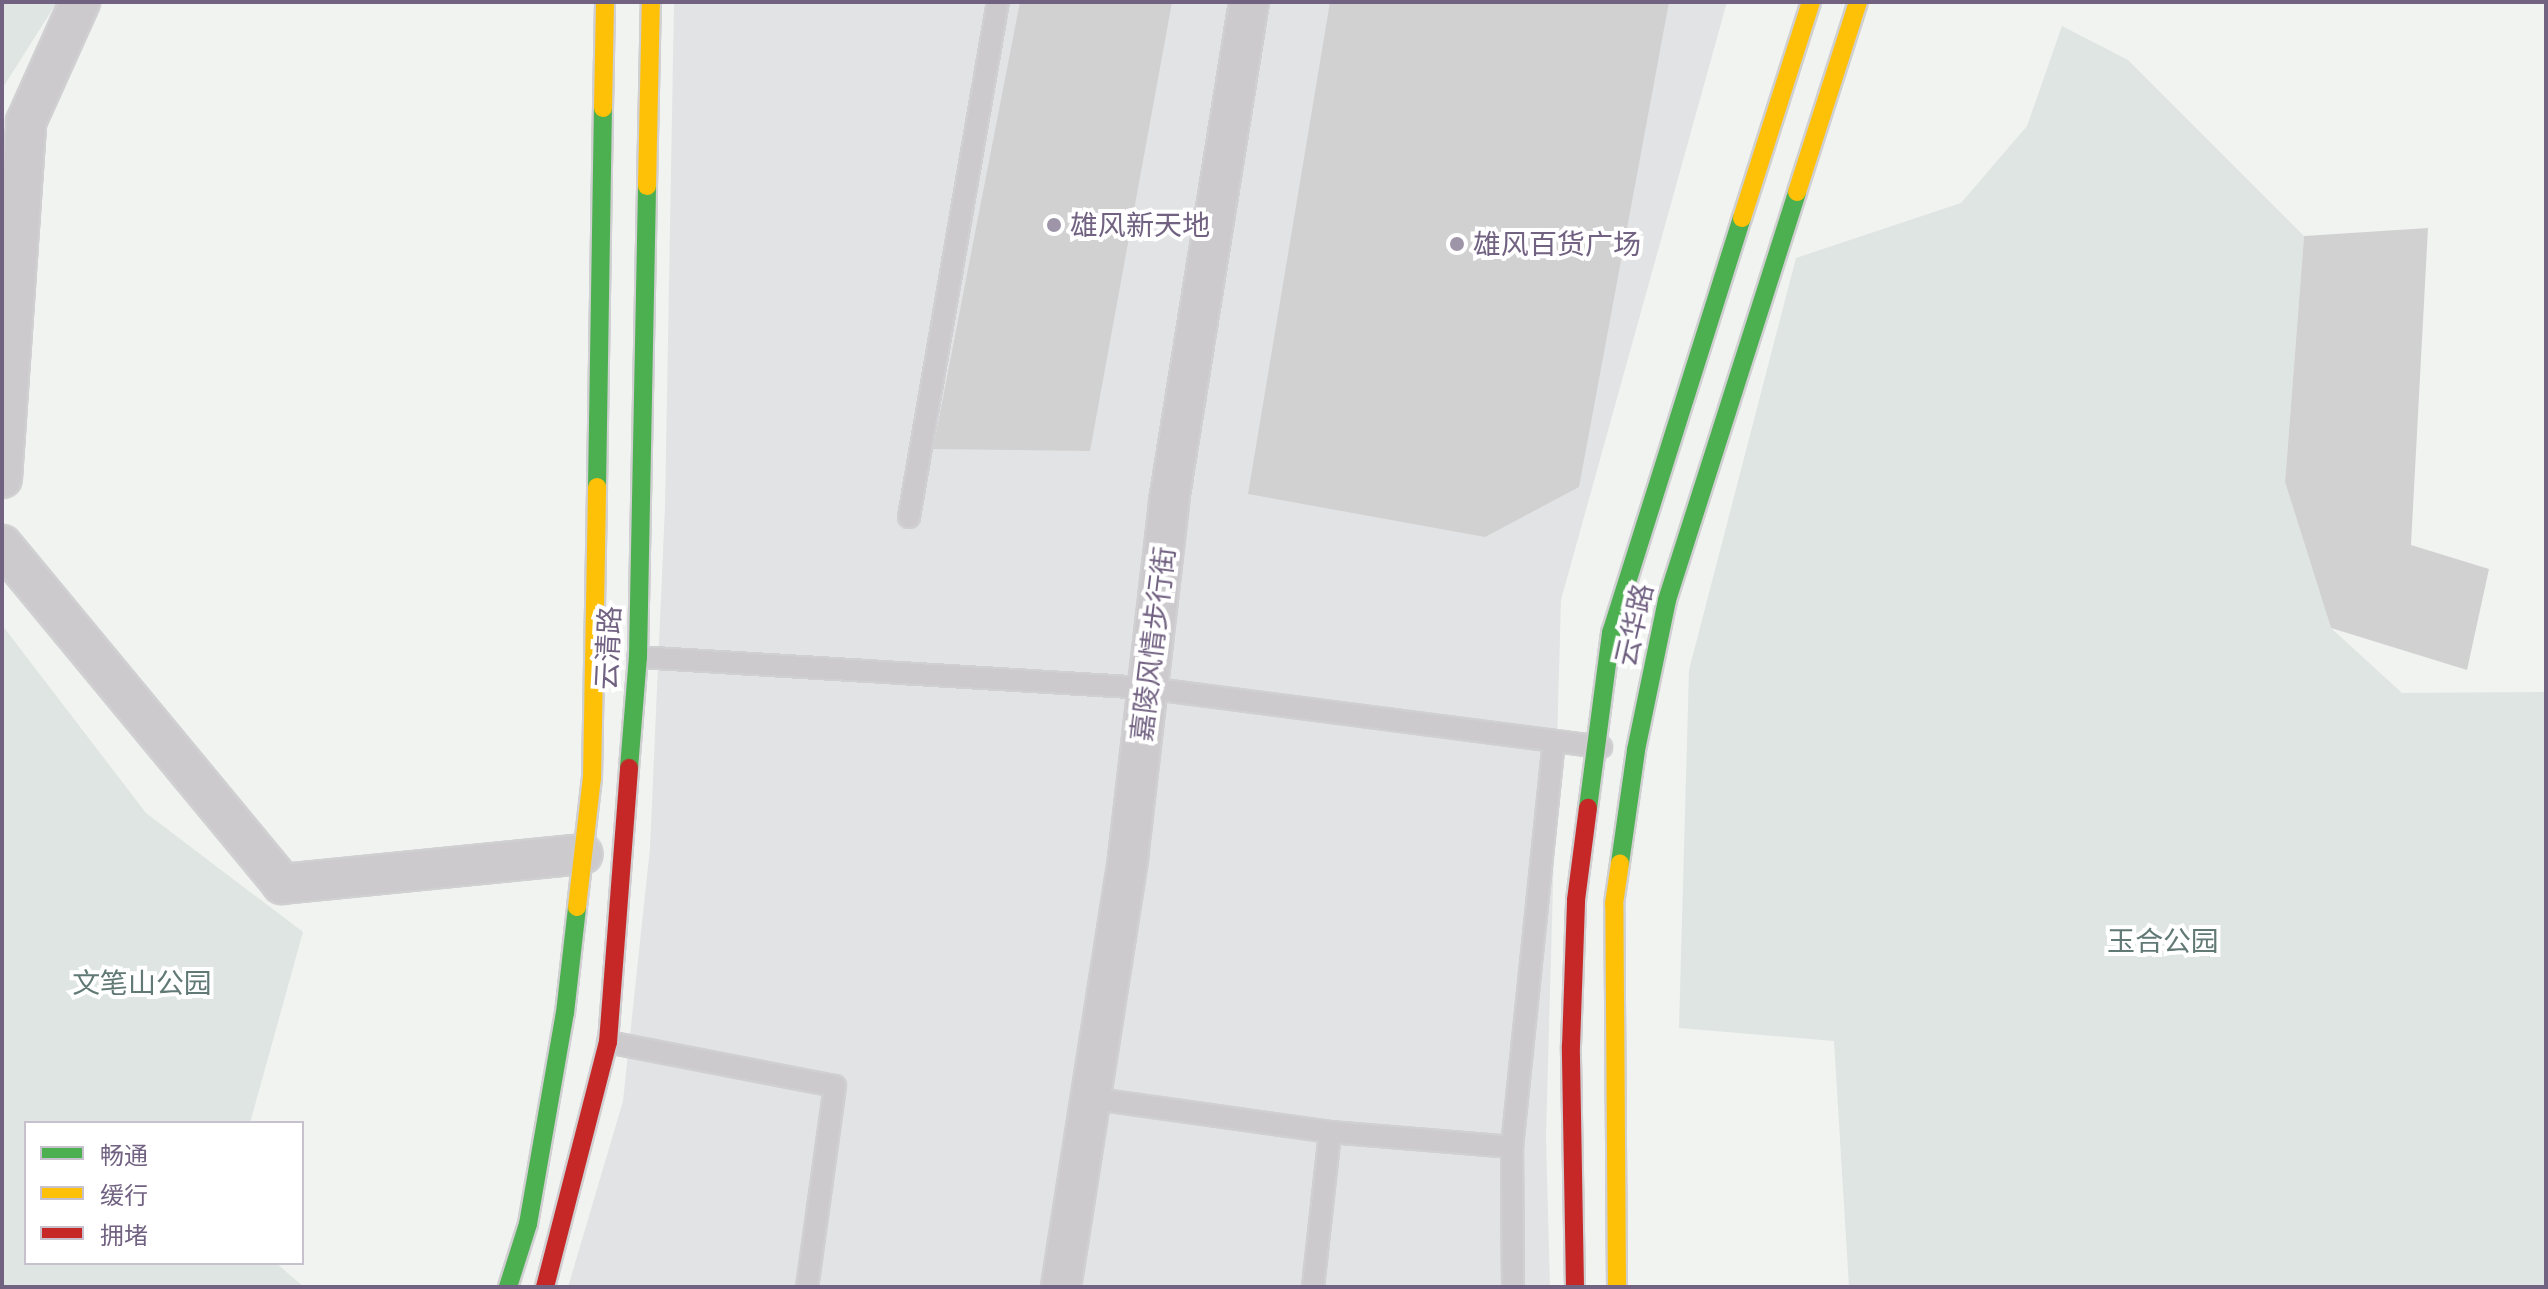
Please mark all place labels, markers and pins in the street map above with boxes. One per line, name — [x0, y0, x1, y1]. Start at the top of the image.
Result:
place label: 雄风新天地 — [1070, 208, 1210, 242]
marker: 雄风新天地 — [1045, 216, 1063, 234]
place label: 雄风百货广场 — [1473, 227, 1641, 261]
marker: 雄风百货广场 — [1448, 235, 1466, 253]

